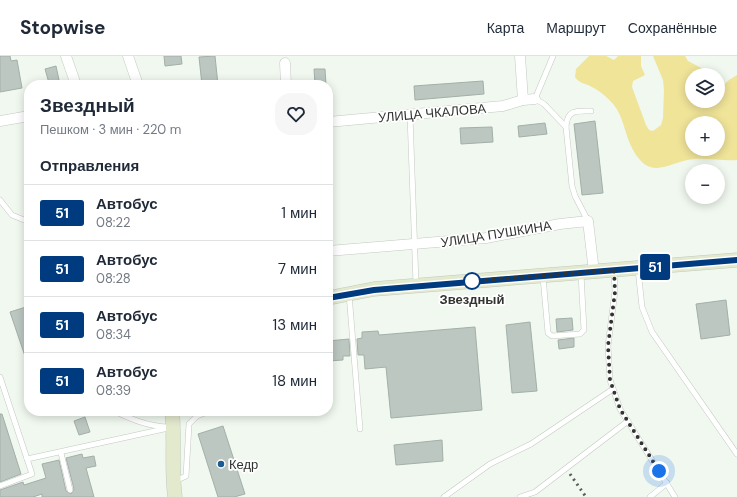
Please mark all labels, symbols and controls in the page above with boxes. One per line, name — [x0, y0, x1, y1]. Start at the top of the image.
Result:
text: Stopwise — [20, 15, 106, 40]
text: Карта — [487, 19, 524, 37]
text: Маршрут — [546, 19, 606, 37]
text: Сохранённые — [628, 19, 717, 37]
map controls — [685, 68, 725, 204]
button: layers — [685, 68, 725, 108]
text: Звездный — [40, 93, 135, 118]
button: heart — [275, 93, 317, 135]
street label: УЛИЦА ЧКАЛОВА — [377, 100, 487, 126]
button: + — [685, 116, 725, 156]
text: Пешком · 3 мин · 220 m — [40, 121, 181, 138]
text: Отправления — [40, 156, 139, 176]
button: − — [685, 164, 725, 204]
text: Автобус — [96, 194, 158, 214]
text: 1 мин — [281, 203, 317, 223]
text: 51 — [55, 204, 69, 222]
text: 08:22 — [96, 214, 130, 231]
street label: УЛИЦА ПУШКИНА — [439, 217, 553, 251]
text: Автобус — [96, 250, 158, 270]
line badge: 51 — [637, 254, 673, 280]
text: 51 — [648, 258, 662, 276]
text: 7 мин — [278, 259, 317, 279]
text: 51 — [55, 260, 69, 278]
text: 08:28 — [96, 270, 131, 287]
marker: Звездный — [463, 272, 481, 290]
place label: Звездный — [440, 291, 504, 308]
text: Автобус — [96, 306, 158, 326]
text: 13 мин — [272, 315, 317, 335]
text: 51 — [55, 316, 69, 334]
text: 08:34 — [96, 326, 131, 343]
text: Автобус — [96, 362, 158, 382]
text: 18 мин — [272, 371, 317, 391]
text: 51 — [55, 372, 69, 390]
text: 08:39 — [96, 382, 131, 399]
place label: Кедр — [229, 456, 258, 473]
marker: Кедр — [216, 459, 226, 469]
your location — [649, 461, 669, 481]

